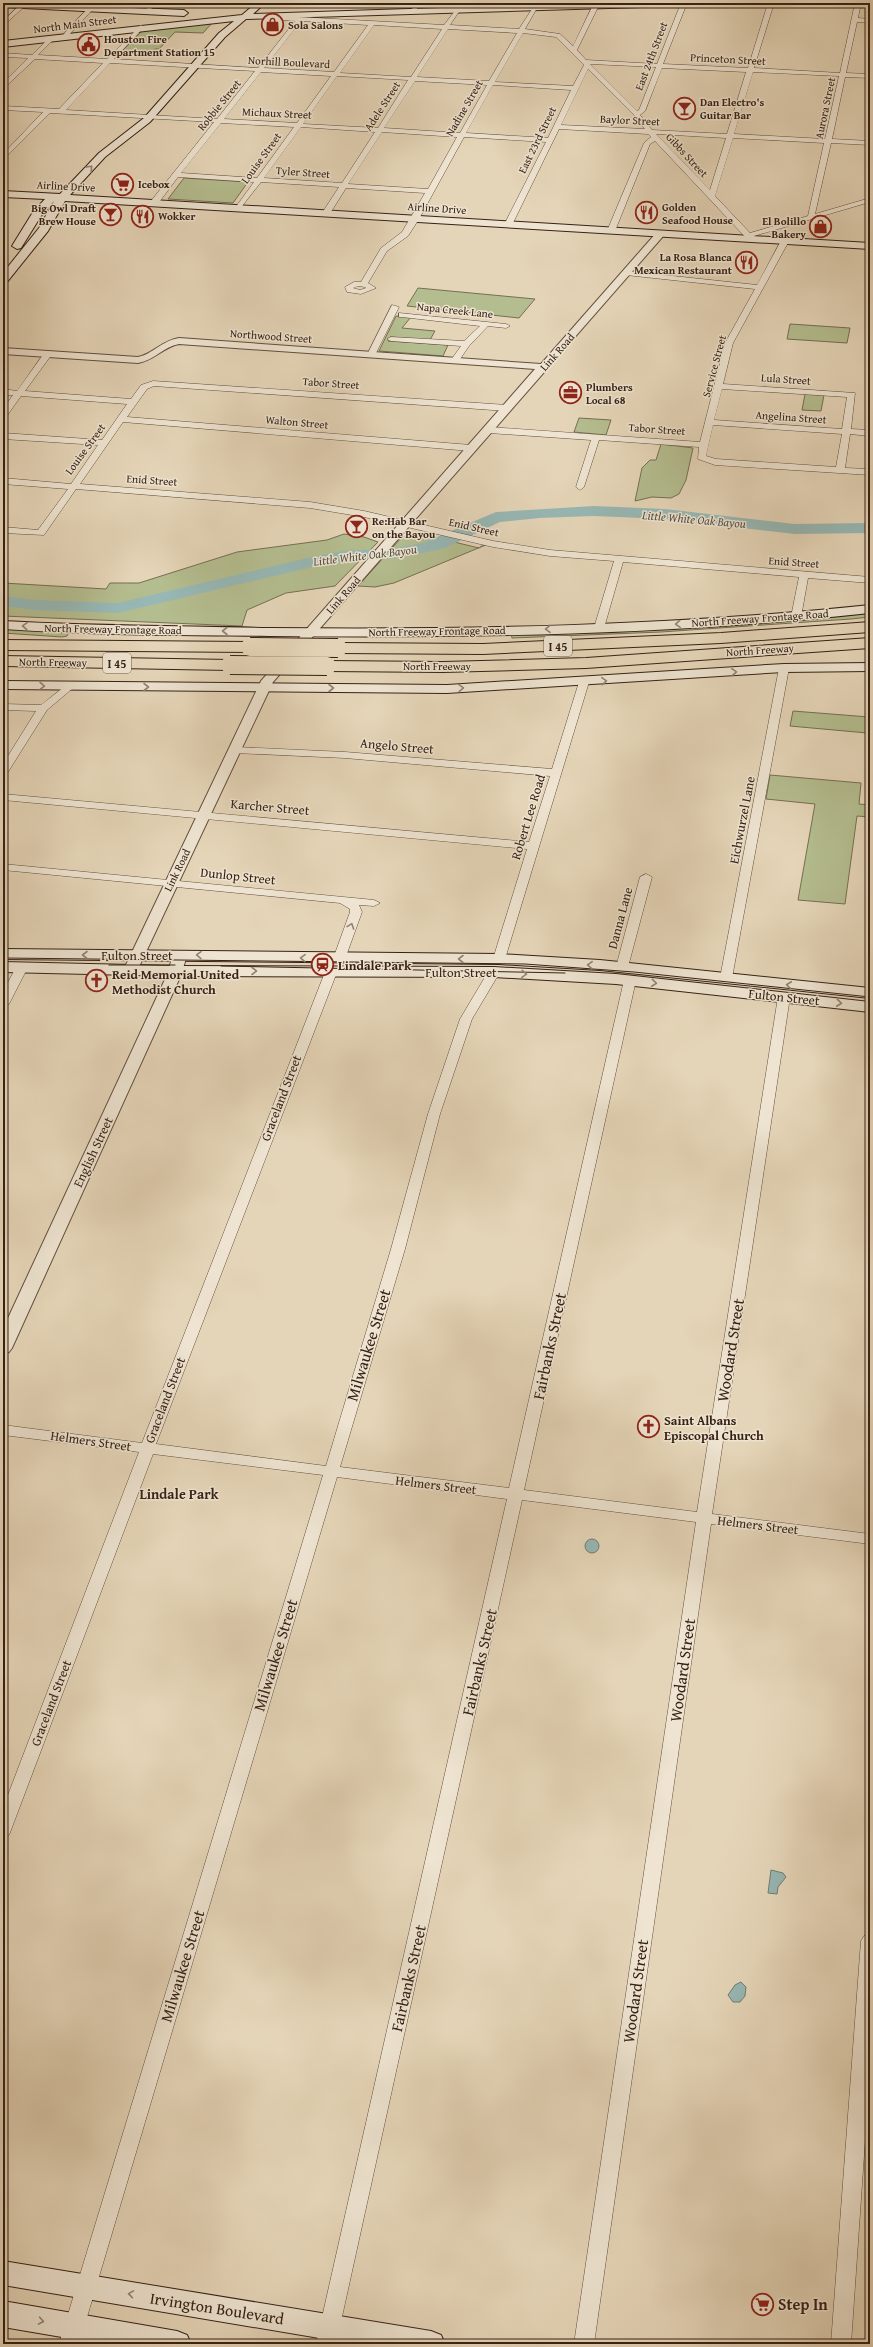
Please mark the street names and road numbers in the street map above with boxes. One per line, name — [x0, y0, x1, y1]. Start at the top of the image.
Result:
street label: North Main Street — [33, 11, 118, 37]
street label: East 24th Street — [631, 19, 671, 93]
street label: Princeton Street — [690, 49, 766, 69]
street label: Norhill Boulevard — [248, 52, 330, 72]
street label: Robbie Street — [193, 76, 245, 134]
street label: Aurora Street — [811, 76, 839, 140]
street label: Nadine Street — [441, 77, 487, 139]
street label: Adele Street — [360, 78, 404, 134]
street label: Michaux Street — [242, 103, 312, 123]
street label: East 23rd Street — [514, 104, 560, 176]
street label: Baylor Street — [599, 110, 661, 130]
street label: Louise Street — [237, 129, 285, 187]
street label: Gibbs Street — [662, 129, 712, 181]
street label: Tyler Street — [275, 162, 331, 182]
street label: Airline Drive — [36, 176, 96, 196]
street label: Airline Drive — [407, 198, 467, 218]
street label: Napa Creek Lane — [416, 298, 494, 322]
street label: Northwood Street — [229, 325, 313, 347]
street label: Link Road — [536, 329, 578, 374]
street label: Service Street — [698, 333, 730, 399]
street label: Lula Street — [761, 369, 812, 389]
street label: Tabor Street — [302, 373, 360, 393]
street label: Angelina Street — [755, 407, 827, 427]
street label: Walton Street — [265, 411, 329, 433]
street label: Tabor Street — [628, 419, 686, 439]
street label: Louise Street — [61, 420, 109, 478]
street label: Enid Street — [126, 470, 178, 490]
street label: Enid Street — [447, 513, 501, 541]
street label: Enid Street — [768, 552, 820, 572]
street label: Link Road — [322, 572, 364, 617]
street label: North Freeway Frontage Road — [691, 605, 829, 631]
street label: North Freeway Frontage Road — [44, 620, 182, 638]
street label: North Freeway Frontage Road — [368, 622, 506, 640]
road number: I 45 — [544, 636, 572, 656]
street label: North Freeway — [725, 640, 795, 660]
street label: North Freeway — [19, 653, 88, 671]
road number: I 45 — [103, 653, 131, 673]
street label: North Freeway — [403, 658, 472, 674]
street label: Angelo Street — [359, 733, 435, 759]
street label: Robert Lee Road — [506, 772, 550, 862]
street label: Eichwurzel Lane — [724, 775, 760, 865]
street label: Karcher Street — [230, 794, 311, 820]
street label: Link Road — [160, 846, 194, 894]
street label: Dunlop Street — [200, 863, 277, 889]
street label: Danna Lane — [603, 885, 637, 951]
street label: Fulton Street — [101, 946, 173, 965]
street label: Fulton Street — [425, 963, 497, 982]
street label: Fulton Street — [748, 984, 821, 1010]
street label: Graceland Street — [256, 1052, 306, 1144]
street label: English Street — [68, 1113, 118, 1190]
street label: Milwaukee Street — [340, 1286, 397, 1404]
street label: Fairbanks Street — [526, 1290, 572, 1402]
street label: Woodard Street — [710, 1296, 750, 1403]
street label: Graceland Street — [140, 1354, 190, 1446]
street label: Helmers Street — [49, 1426, 133, 1456]
street label: Helmers Street — [394, 1471, 478, 1499]
street label: Helmers Street — [716, 1511, 800, 1539]
street label: Milwaukee Street — [247, 1596, 304, 1714]
street label: Fairbanks Street — [455, 1606, 503, 1718]
street label: Woodard Street — [663, 1616, 701, 1723]
street label: Graceland Street — [26, 1657, 76, 1749]
street label: Milwaukee Street — [154, 1907, 211, 2025]
street label: Fairbanks Street — [384, 1922, 432, 2034]
street label: Woodard Street — [616, 1937, 654, 2044]
street label: Irvington Boulevard — [148, 2286, 286, 2331]

